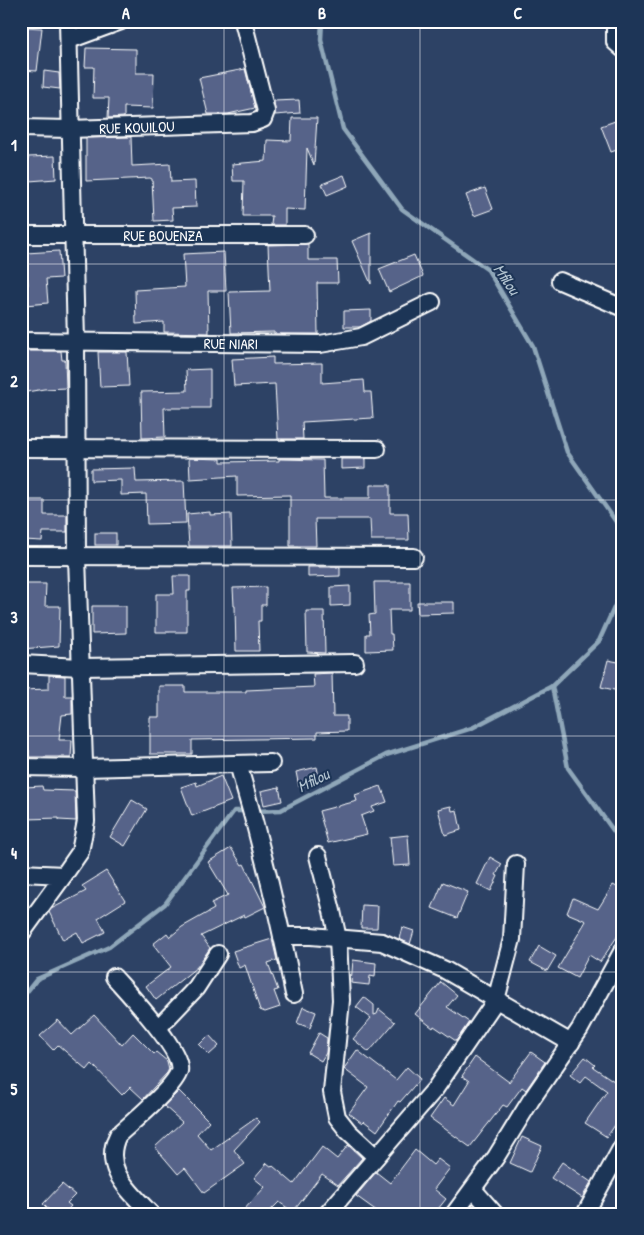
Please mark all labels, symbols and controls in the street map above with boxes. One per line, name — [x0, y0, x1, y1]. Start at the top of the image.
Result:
text: A — [122, 2, 130, 24]
text: B — [318, 2, 326, 24]
text: C — [514, 2, 523, 24]
street label: RUE KOUILOU — [99, 115, 175, 139]
text: 1 — [11, 134, 17, 156]
street label: RUE BOUENZA — [124, 225, 203, 246]
water label: Mfilou — [489, 259, 526, 300]
street label: RUE NIARI — [204, 332, 258, 354]
text: 2 — [10, 370, 18, 392]
text: 3 — [10, 606, 18, 628]
water label: Mfilou — [293, 762, 334, 797]
text: 4 — [11, 842, 17, 864]
text: 5 — [11, 1078, 18, 1100]

